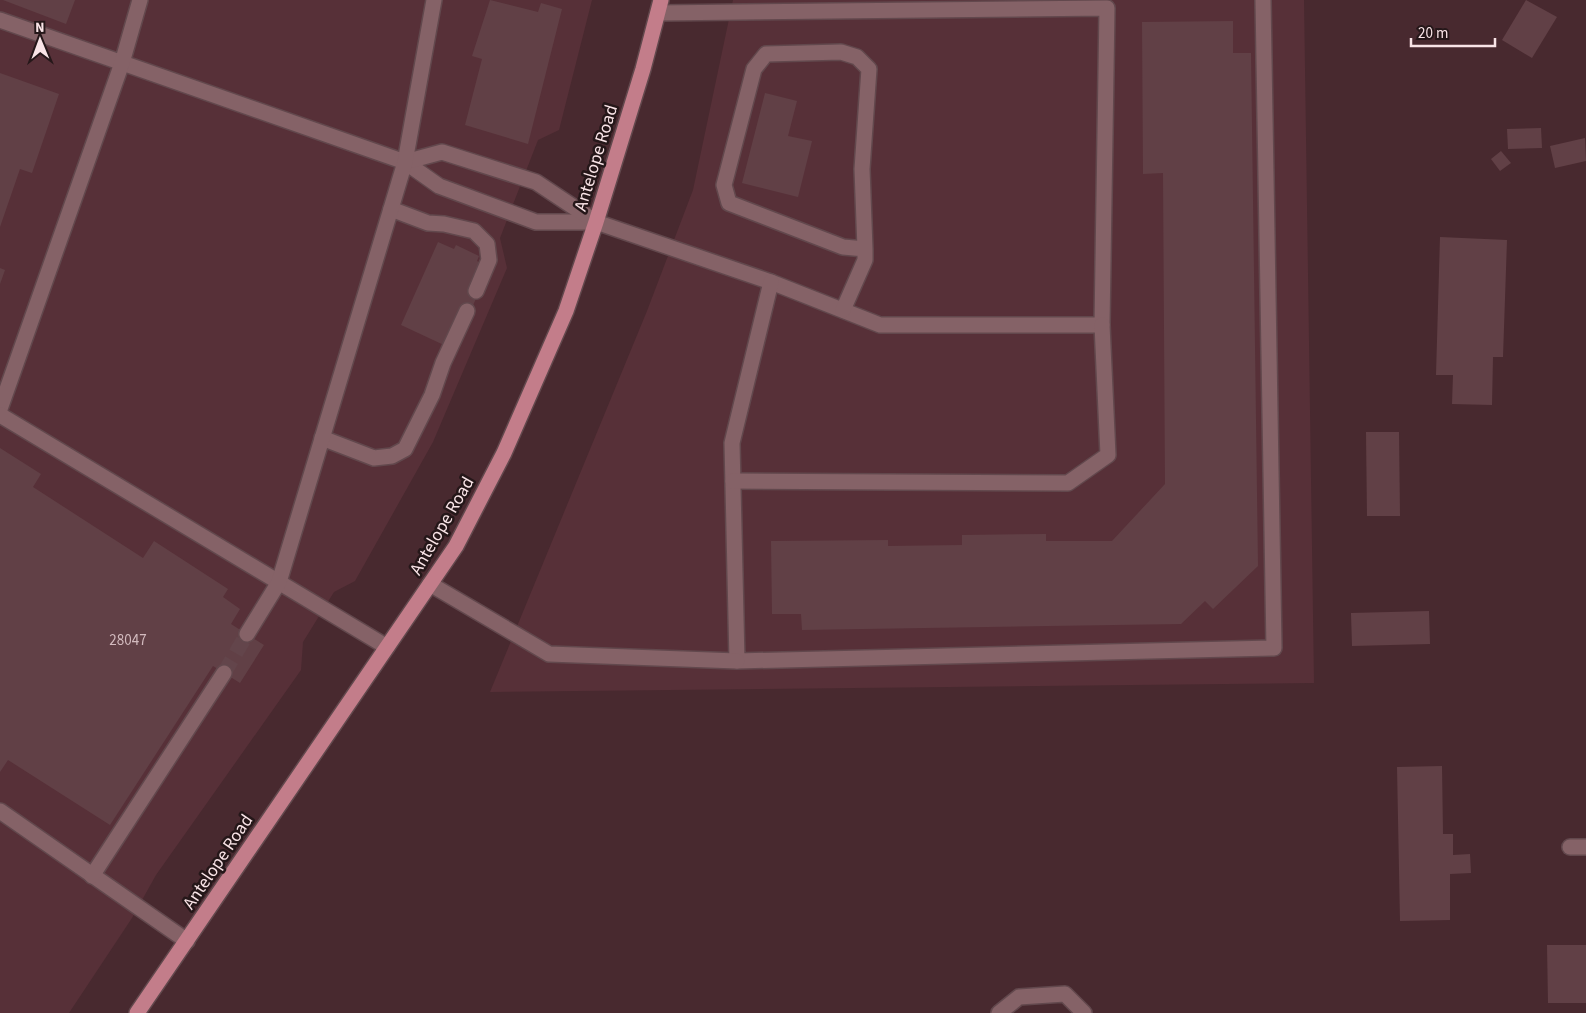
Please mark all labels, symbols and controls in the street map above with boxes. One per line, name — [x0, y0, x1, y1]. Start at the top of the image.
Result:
north arrow — [15, 15, 65, 65]
scale bar — [1411, 15, 1495, 47]
text: N — [35, 18, 45, 38]
text: 20 m — [1418, 23, 1448, 44]
street label: Antelope Road — [568, 102, 624, 214]
street label: Antelope Road — [404, 472, 480, 580]
house number: 28047 — [109, 630, 147, 651]
street label: Antelope Road — [177, 809, 259, 915]

